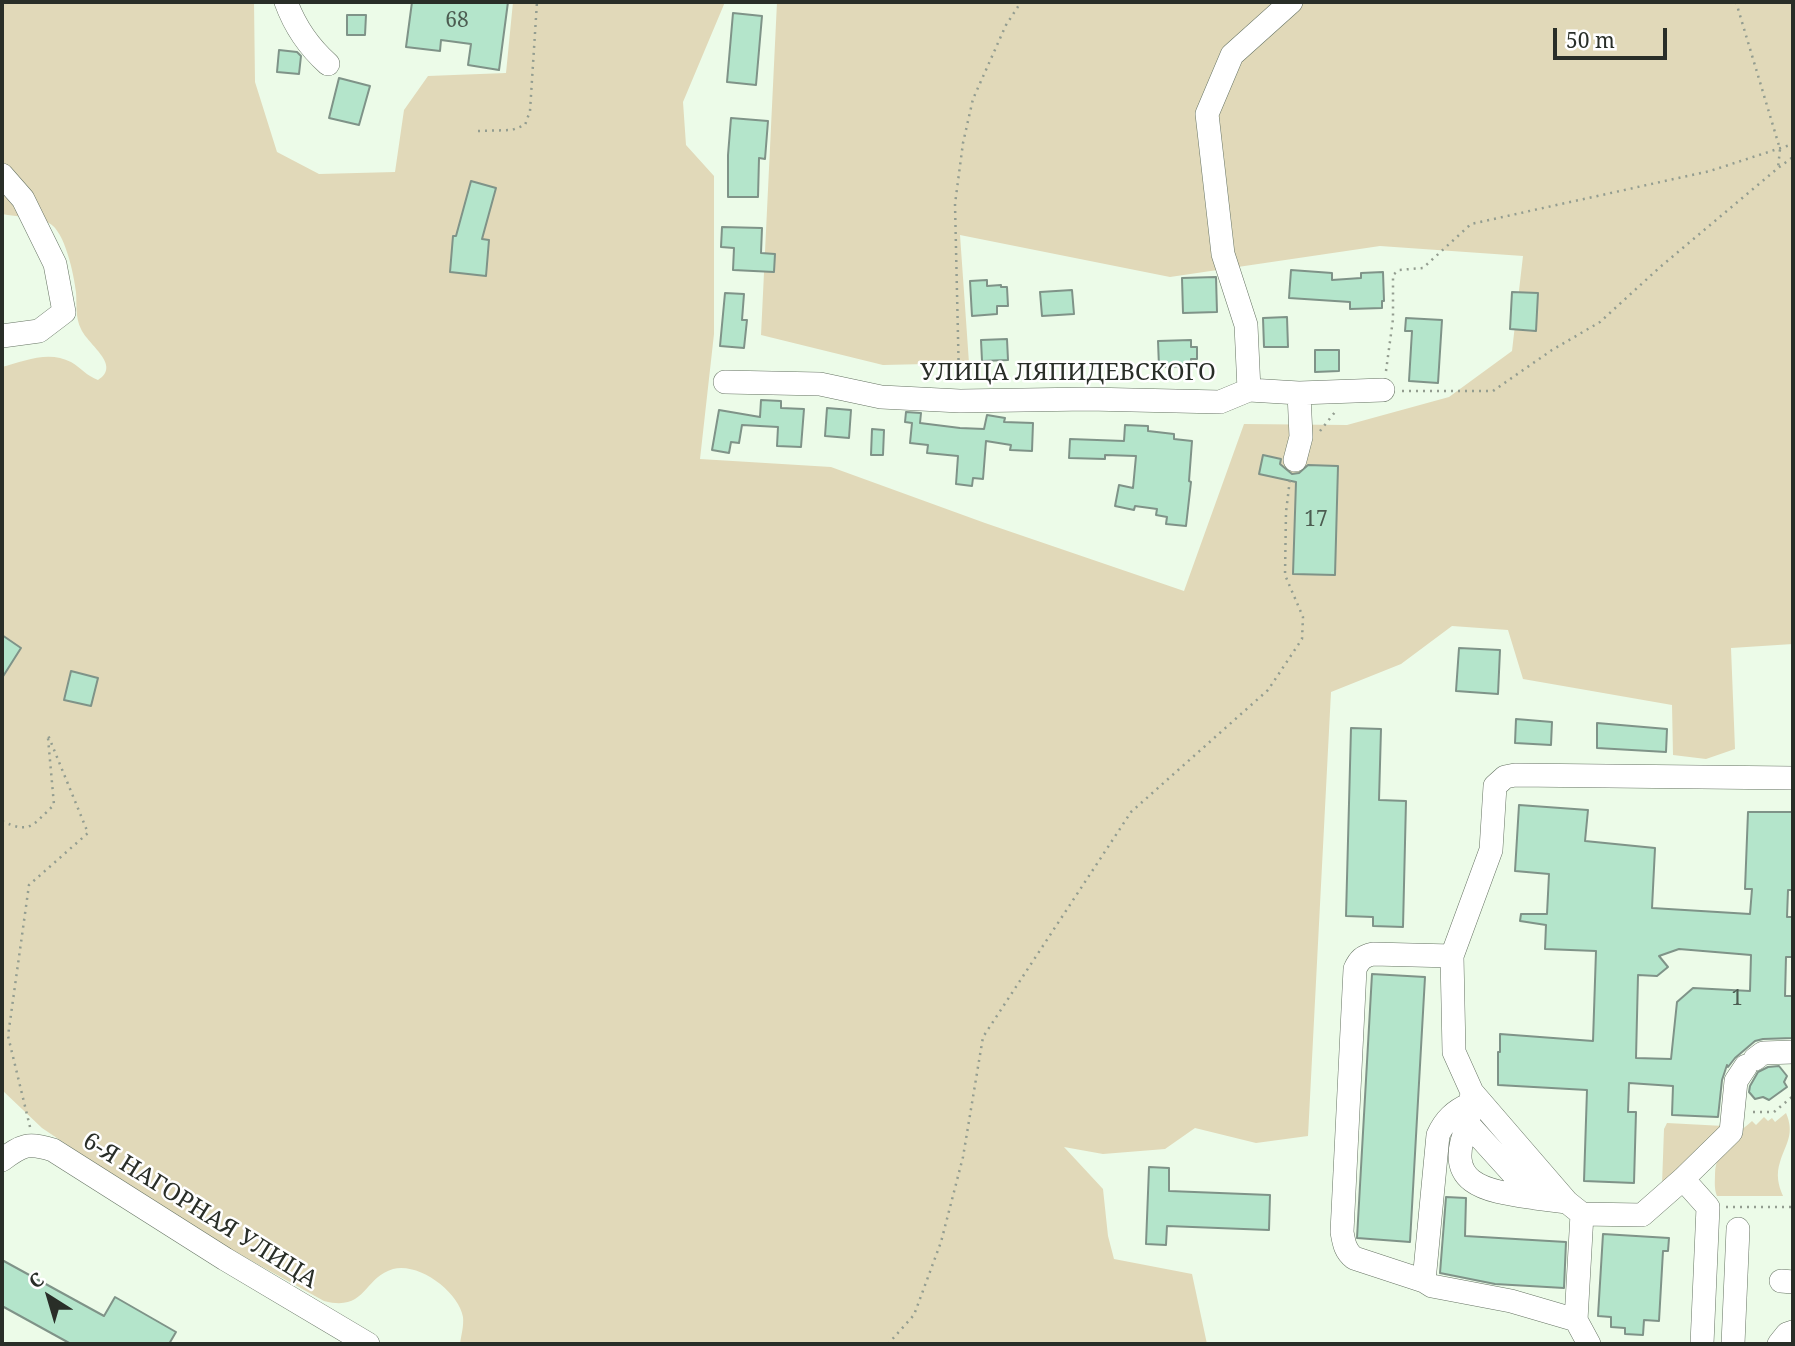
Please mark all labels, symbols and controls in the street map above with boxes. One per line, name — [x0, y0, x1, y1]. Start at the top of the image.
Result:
house number: 68 — [445, 8, 469, 34]
scale bar — [1557, 14, 1671, 58]
text: 50 m — [1566, 26, 1615, 54]
street label: УЛИЦА ЛЯПИДЕВСКОГО — [920, 359, 1216, 387]
house number: 17 — [1304, 507, 1328, 533]
house number: 1 — [1731, 986, 1743, 1012]
street label: 6-Я НАГОРНАЯ УЛИЦА — [77, 1127, 323, 1295]
north arrow — [14, 1262, 84, 1332]
text: С — [24, 1266, 49, 1294]

